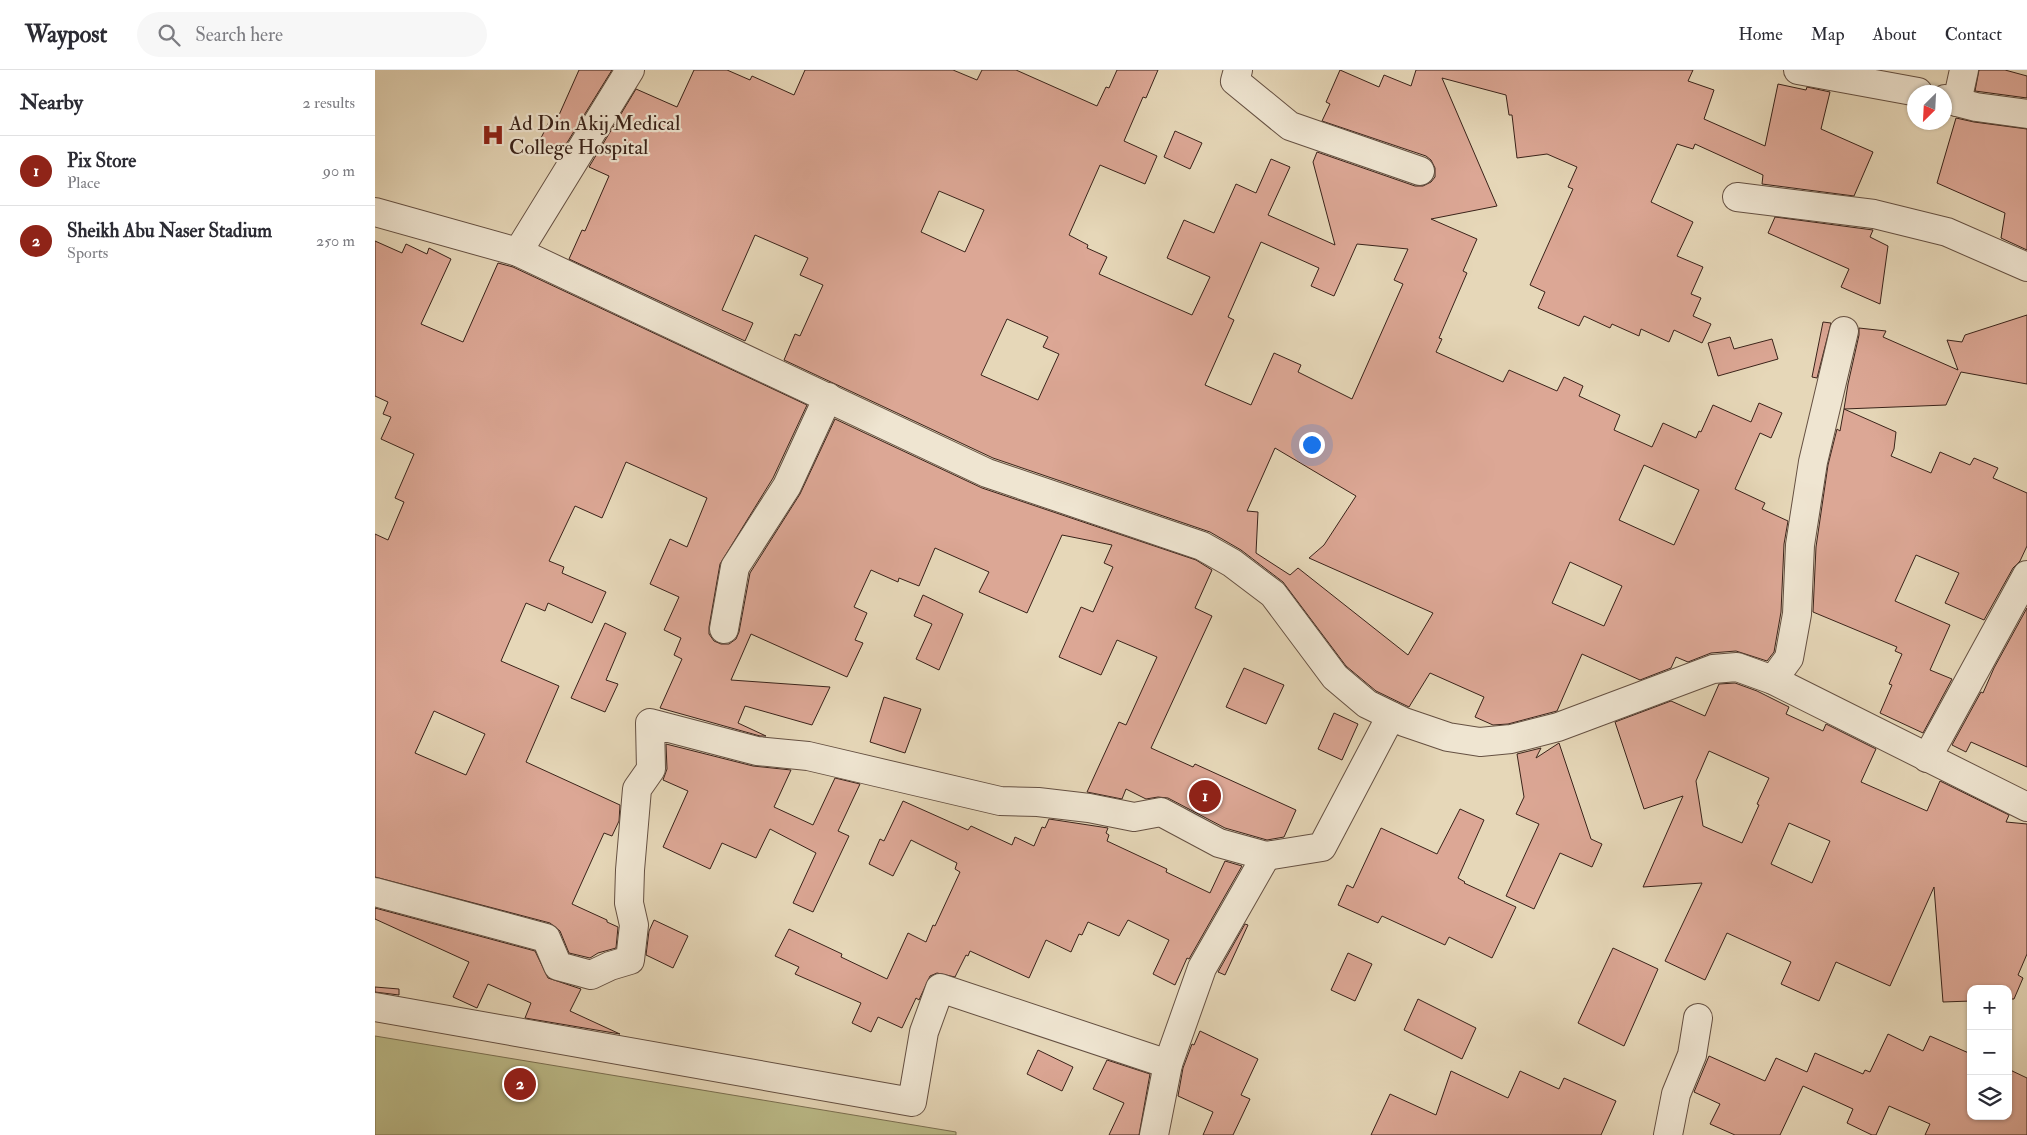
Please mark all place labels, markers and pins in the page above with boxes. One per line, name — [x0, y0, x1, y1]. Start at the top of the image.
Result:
place label: Ad Din Akij Medical College Hospital — [508, 110, 681, 161]
hospital icon: Ad Din Akij Medical College Hospital — [480, 122, 506, 148]
pin: 1 — [1189, 777, 1221, 815]
pin: 2 — [504, 1065, 536, 1103]

